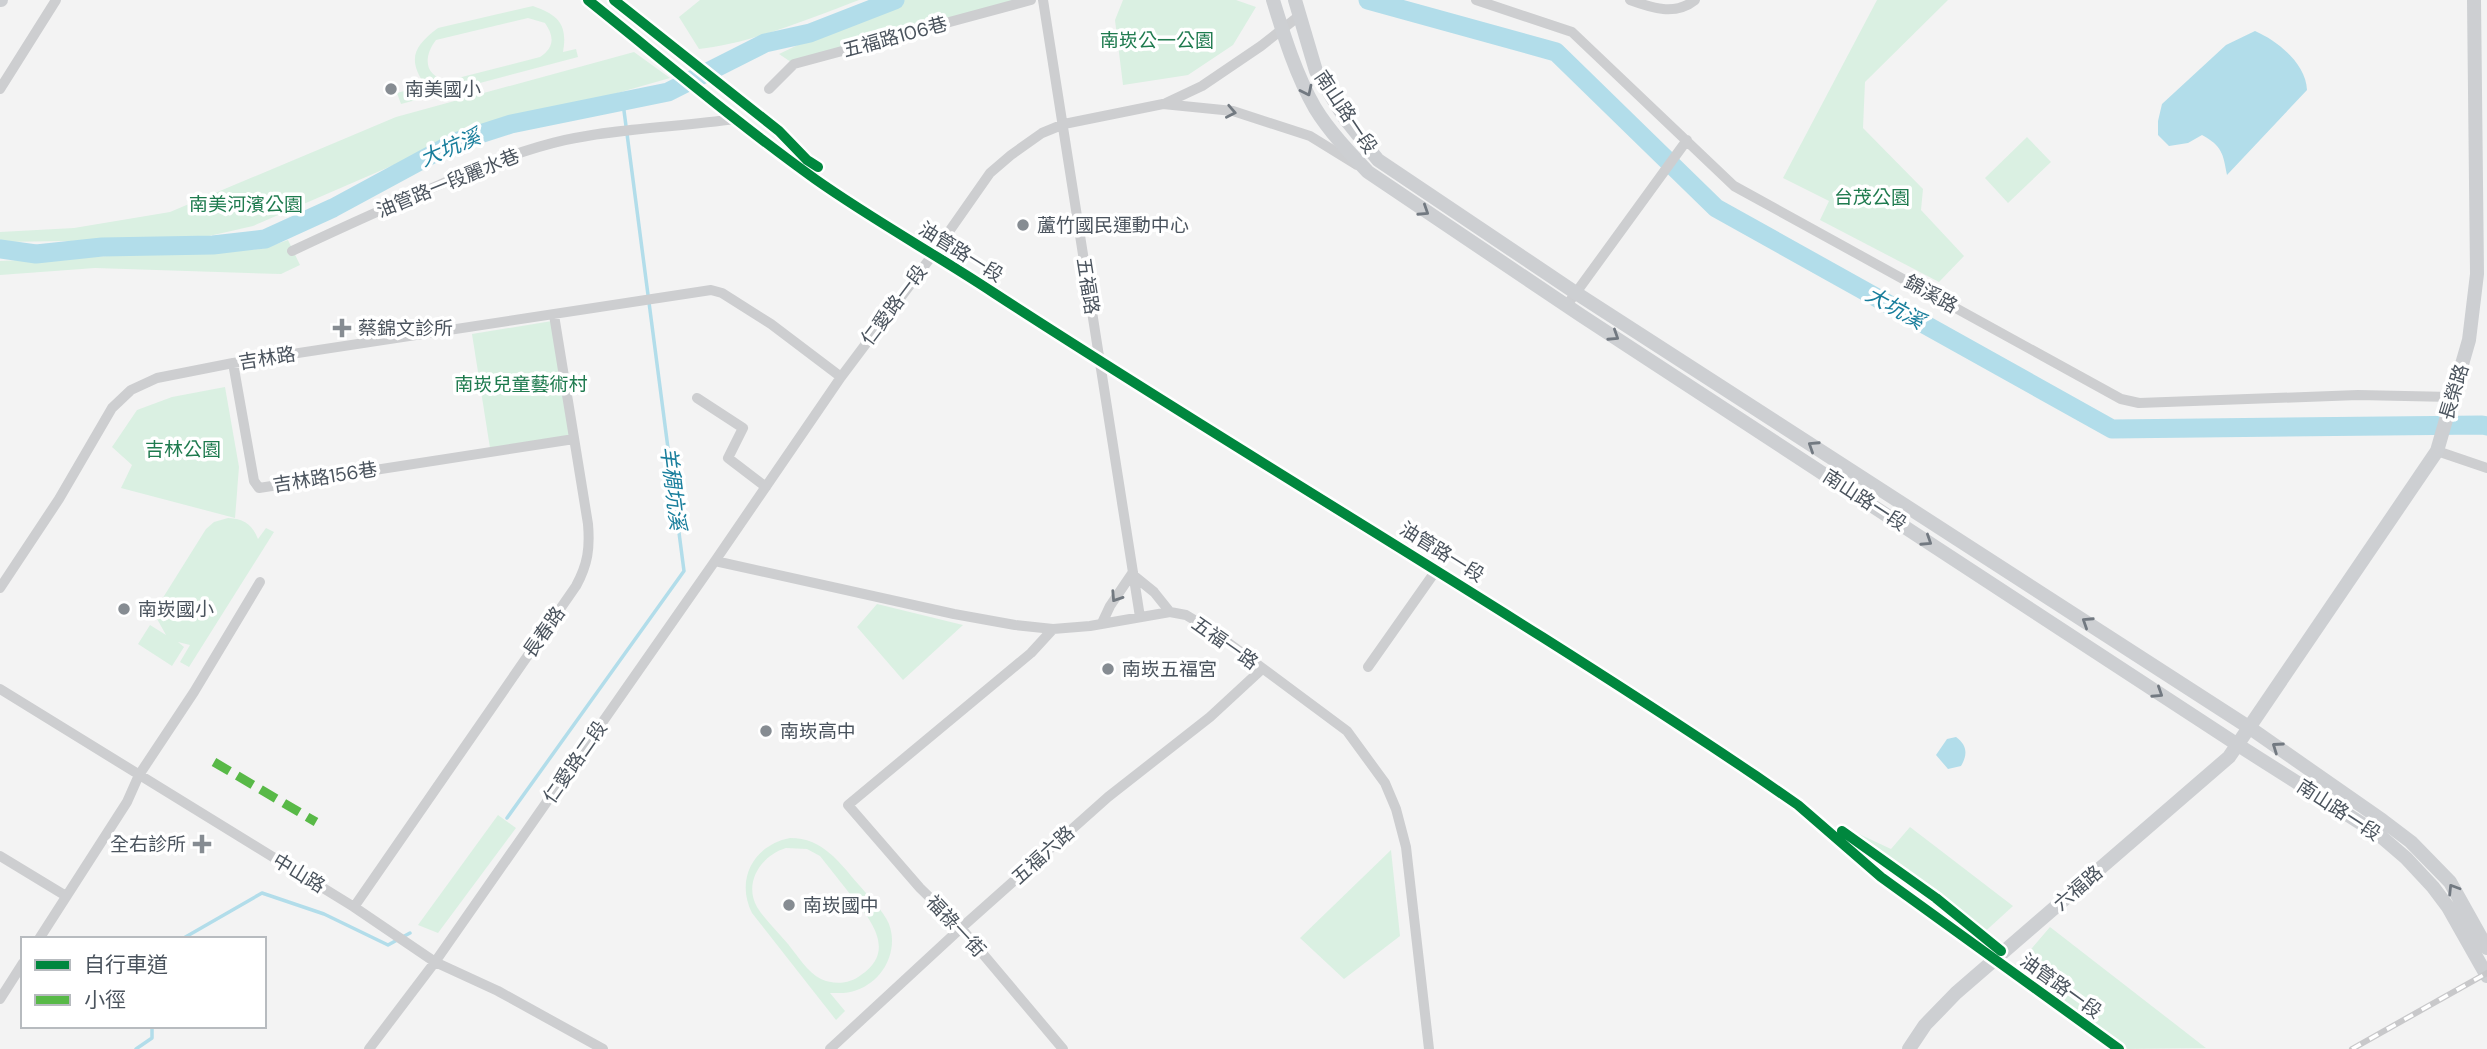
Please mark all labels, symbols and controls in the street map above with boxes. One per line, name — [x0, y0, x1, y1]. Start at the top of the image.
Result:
street label: 五福路106巷 — [840, 11, 950, 63]
park label: 南崁公一公園 — [1100, 28, 1214, 53]
street label: 南山路一段 — [1309, 66, 1383, 158]
place label: 南美國小 — [405, 77, 481, 102]
marker: 南美國小 — [383, 81, 399, 97]
one-way arrow — [1299, 84, 1313, 96]
one-way arrow — [1225, 104, 1237, 119]
water label: 大坑溪 — [416, 122, 487, 173]
street label: 油管路一段麗水巷 — [373, 143, 523, 223]
park label: 台茂公園 — [1834, 185, 1910, 210]
park label: 南美河濱公園 — [189, 192, 303, 217]
one-way arrow — [1416, 203, 1429, 215]
place label: 蘆竹國民運動中心 — [1037, 213, 1189, 238]
street label: 油管路一段 — [914, 216, 1008, 288]
marker: 蘆竹國民運動中心 — [1015, 217, 1031, 233]
street label: 五福路 — [1071, 256, 1105, 316]
street label: 仁愛路一段 — [855, 260, 933, 350]
street label: 錦溪路 — [1900, 269, 1962, 319]
water label: 大坑溪 — [1861, 280, 1932, 337]
place label: 蔡錦文診所 — [358, 316, 453, 341]
marker: 蔡錦文診所 — [332, 318, 352, 338]
one-way arrow — [1606, 328, 1619, 340]
street label: 吉林路 — [237, 341, 297, 375]
street label: 長榮路 — [2434, 361, 2474, 423]
park label: 南崁兒童藝術村 — [454, 372, 588, 397]
park label: 吉林公園 — [145, 437, 221, 462]
one-way arrow — [1808, 441, 1821, 454]
water label: 羊稠坑溪 — [654, 445, 692, 534]
street label: 吉林路156巷 — [271, 456, 379, 498]
street label: 南山路一段 — [1818, 464, 1912, 536]
street label: 油管路一段 — [1395, 516, 1489, 588]
one-way arrow — [1919, 533, 1932, 546]
one-way arrow — [1111, 589, 1124, 602]
place label: 南崁國小 — [138, 597, 214, 622]
marker: 南崁國小 — [116, 601, 132, 617]
street label: 長春路 — [517, 601, 571, 663]
street label: 五福一路 — [1187, 611, 1263, 675]
one-way arrow — [2081, 618, 2094, 631]
place label: 南崁五福宮 — [1122, 657, 1217, 682]
marker: 南崁五福宮 — [1100, 661, 1116, 677]
one-way arrow — [2151, 685, 2164, 698]
street label: 仁愛路二段 — [538, 716, 612, 808]
place label: 南崁高中 — [780, 719, 856, 744]
marker: 南崁高中 — [758, 723, 774, 739]
one-way arrow — [2272, 743, 2285, 755]
street label: 南山路一段 — [2292, 774, 2386, 846]
street label: 五福六路 — [1006, 820, 1080, 890]
place label: 全右診所 — [110, 832, 186, 857]
marker: 全右診所 — [192, 834, 212, 854]
street label: 中山路 — [268, 848, 330, 898]
street label: 六福路 — [2048, 860, 2108, 916]
one-way arrow — [2448, 883, 2461, 896]
street label: 福祿一街 — [921, 890, 991, 962]
place label: 南崁國中 — [803, 893, 879, 918]
marker: 南崁國中 — [781, 897, 797, 913]
legend — [21, 937, 266, 1028]
street label: 油管路一段 — [2015, 948, 2107, 1024]
text: 自行車道 — [84, 951, 168, 979]
text: 小徑 — [84, 986, 126, 1014]

